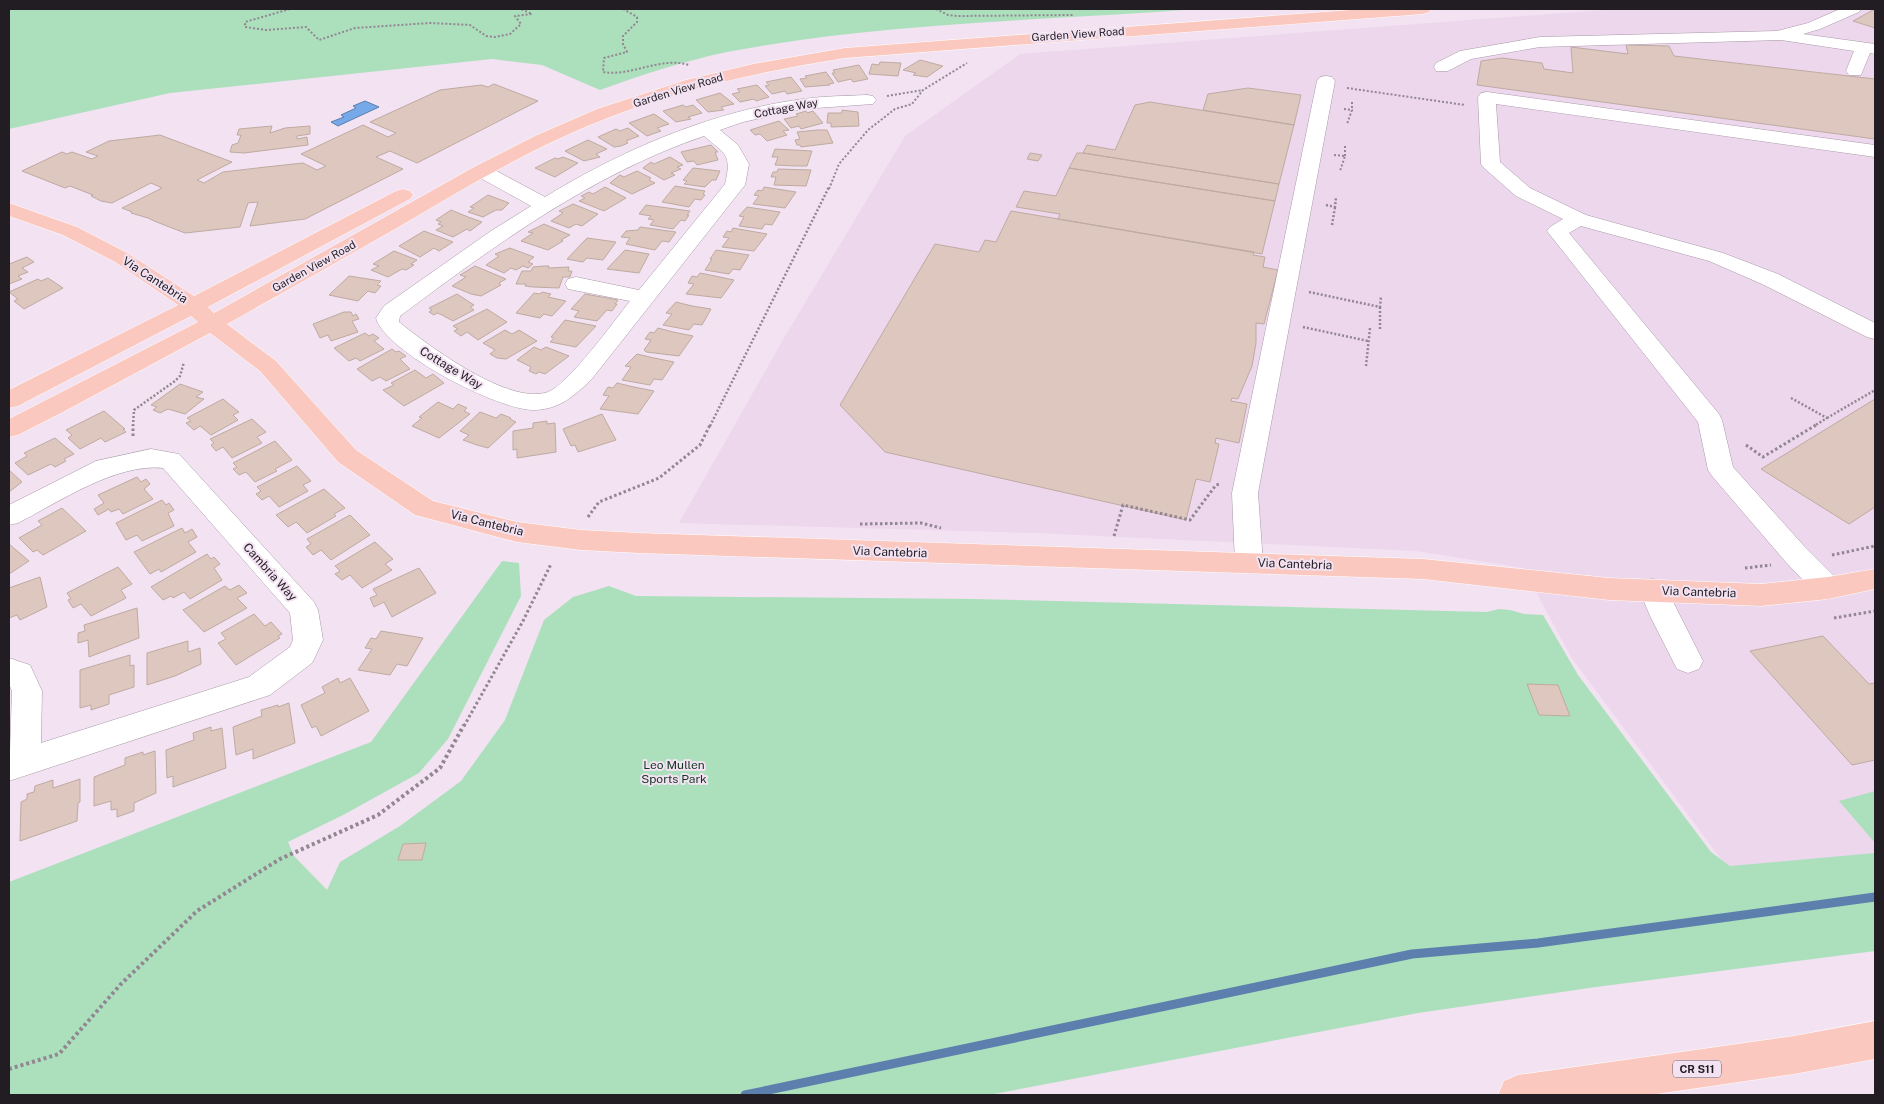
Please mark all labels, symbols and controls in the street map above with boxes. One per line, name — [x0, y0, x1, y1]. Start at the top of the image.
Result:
street label: Garden View Road — [1031, 25, 1125, 43]
street label: Garden View Road — [632, 71, 724, 109]
street label: Cottage Way — [753, 96, 819, 120]
street label: Garden View Road — [270, 238, 358, 294]
street label: Via Cantebria — [120, 254, 190, 306]
street label: Cottage Way — [417, 344, 485, 392]
street label: Via Cantebria — [449, 507, 525, 539]
street label: Cambria Way — [240, 540, 300, 604]
street label: Via Cantebria — [852, 544, 928, 560]
street label: Via Cantebria — [1257, 556, 1333, 572]
street label: Via Cantebria — [1661, 584, 1737, 600]
park label: Leo Mullen Sports Park — [641, 758, 707, 786]
road number: CR S11 — [1673, 1060, 1721, 1078]

